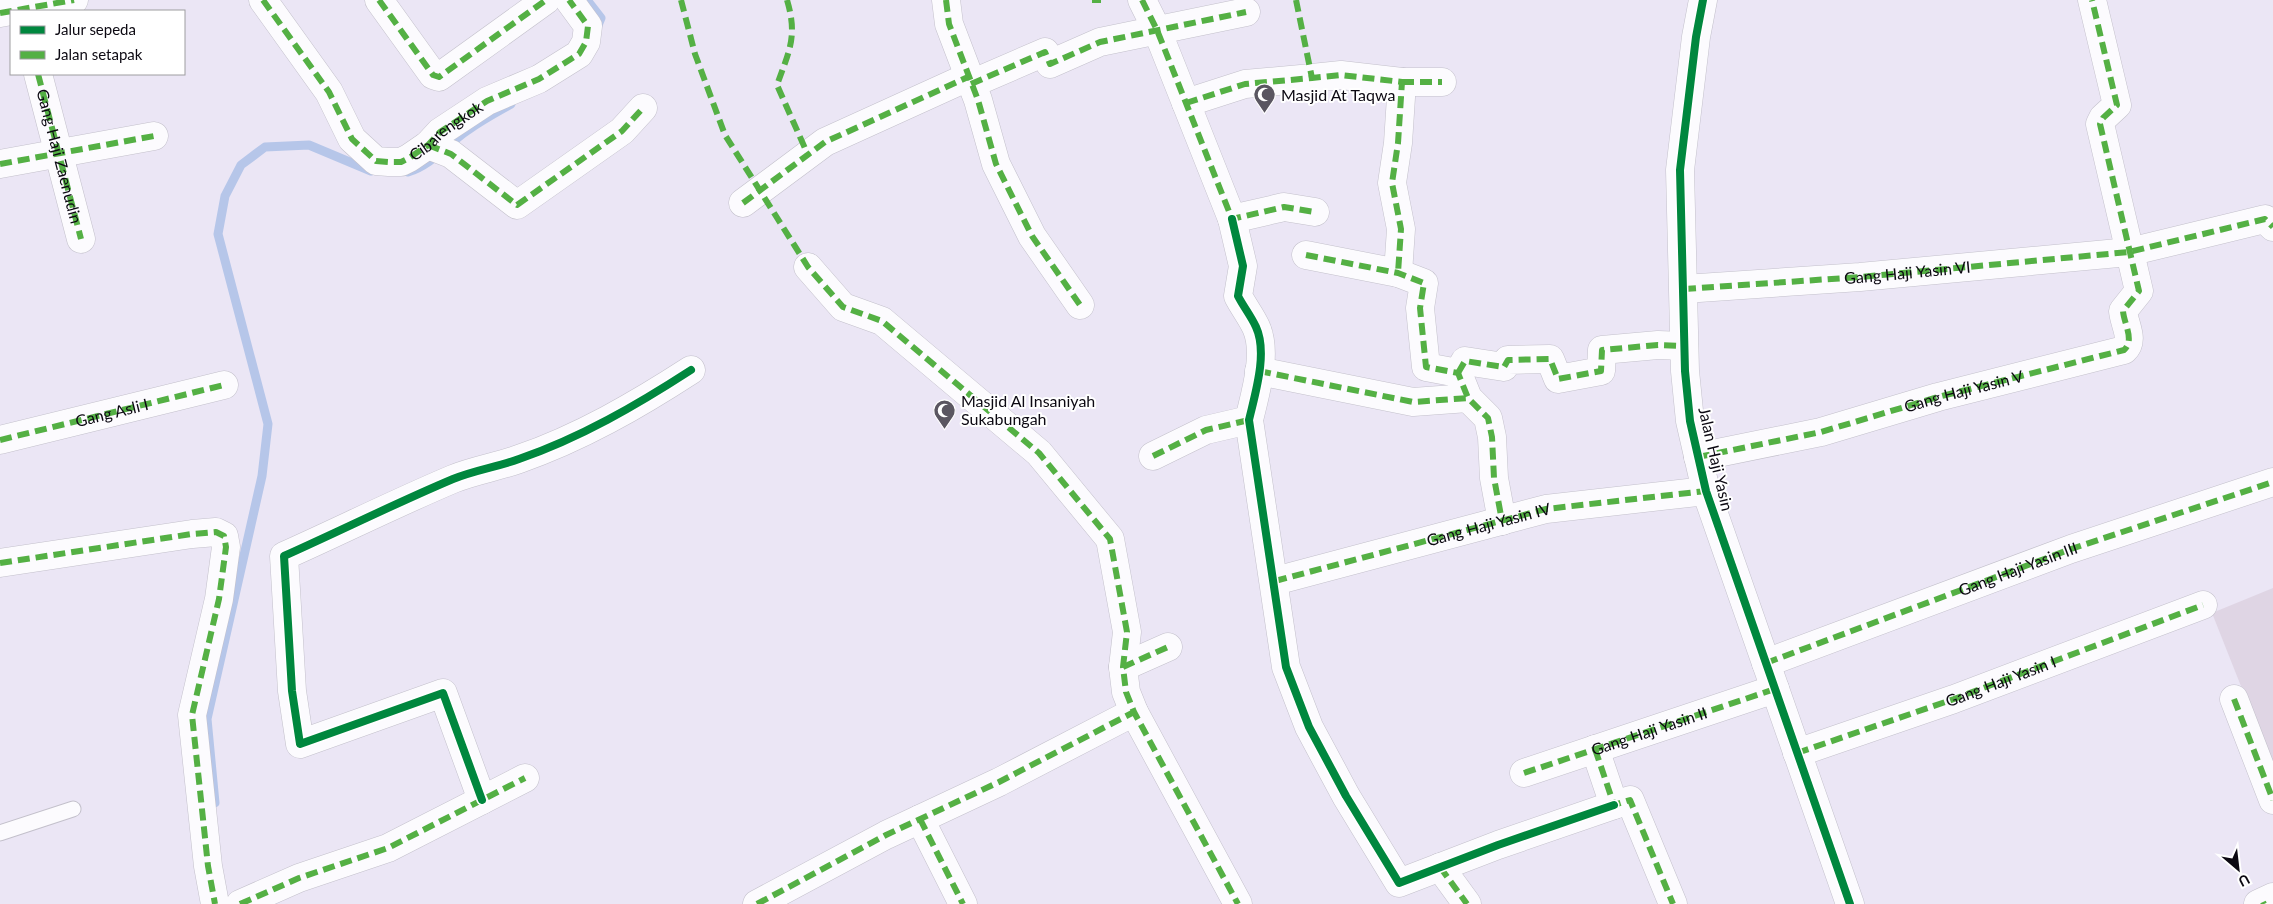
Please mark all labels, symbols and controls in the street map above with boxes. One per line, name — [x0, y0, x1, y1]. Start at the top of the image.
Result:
legend — [10, 10, 185, 75]
text: Jalur sepeda — [55, 20, 136, 38]
text: Jalan setapak — [55, 45, 143, 63]
mosque icon: Masjid At Taqwa — [1253, 83, 1277, 114]
place label: Masjid At Taqwa — [1281, 85, 1395, 104]
street label: Gang Haji Zaenudin — [33, 87, 87, 225]
street label: Cibarengkok — [405, 96, 487, 164]
street label: Gang Haji Yasin VI — [1844, 257, 1971, 287]
street label: Gang Haji Yasin V — [1902, 366, 2025, 416]
place label: Masjid Al Insaniyah Sukabungah — [961, 391, 1095, 428]
street label: Gang Asli I — [73, 394, 150, 430]
mosque icon: Masjid Al Insaniyah Sukabungah — [933, 398, 957, 429]
street label: Jalan Haji Yasin — [1695, 405, 1738, 513]
street label: Gang Haji Yasin IV — [1424, 498, 1553, 549]
street label: Gang Haji Yasin III — [1956, 538, 2080, 599]
street label: Gang Haji Yasin I — [1943, 651, 2058, 710]
street label: Gang Haji Yasin II — [1589, 702, 1709, 759]
north arrow — [2213, 844, 2263, 894]
text: U — [2236, 871, 2253, 891]

